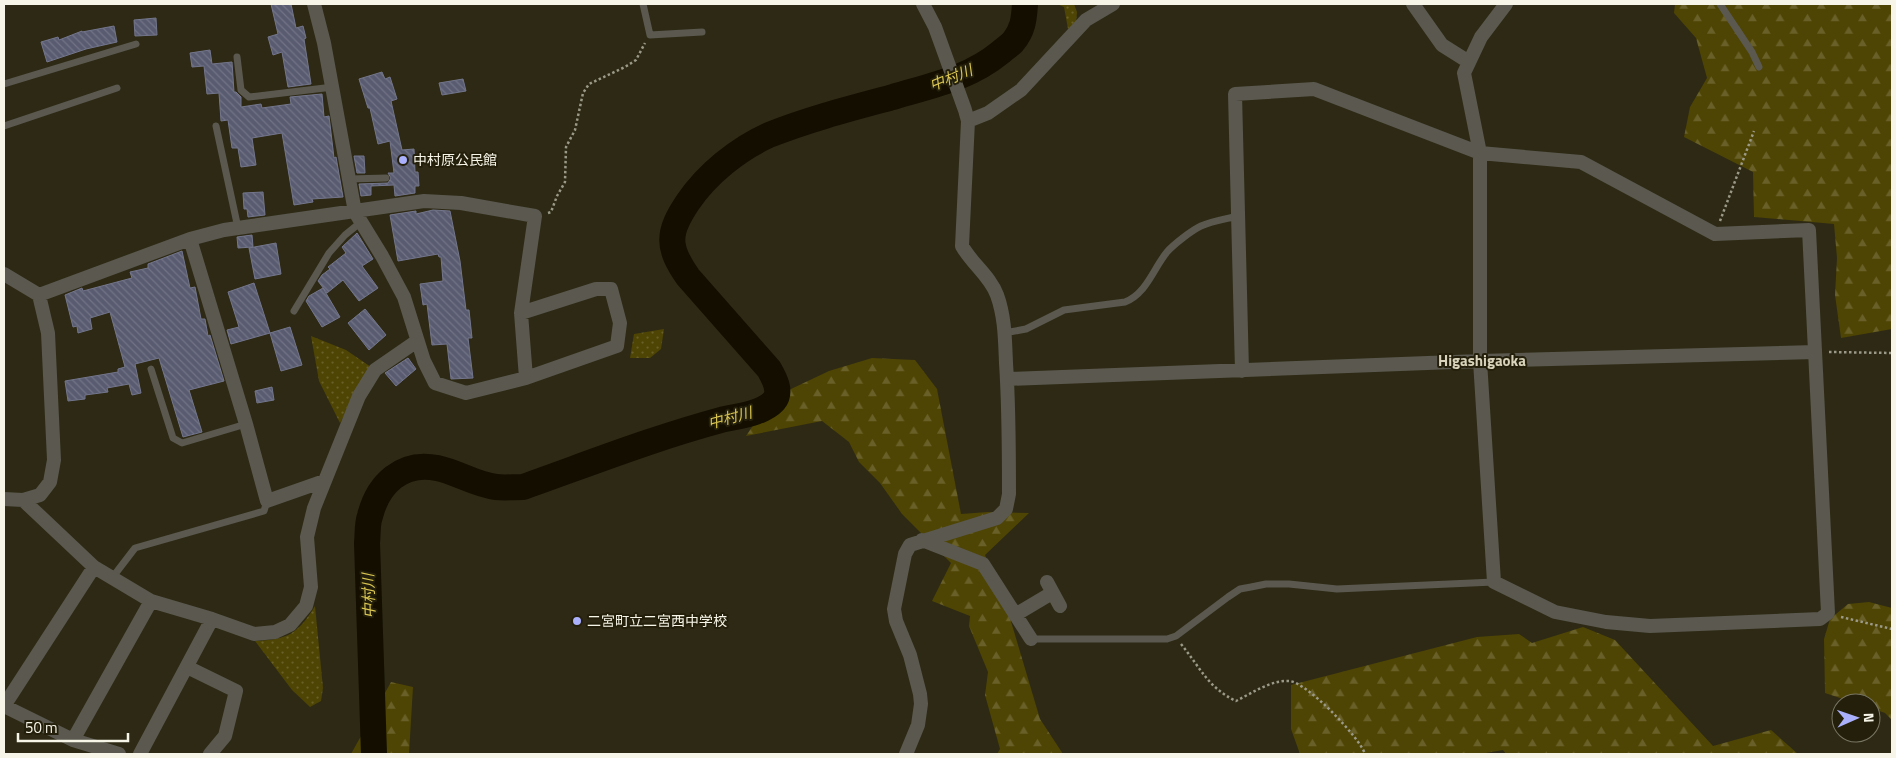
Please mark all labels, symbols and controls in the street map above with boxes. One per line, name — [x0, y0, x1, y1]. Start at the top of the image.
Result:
water label: 中村川 — [926, 58, 978, 97]
place label: 中村原公民館 — [413, 149, 497, 170]
marker: 中村原公民館 — [397, 154, 409, 166]
district label: Higashigaoka — [1438, 349, 1526, 372]
water label: 中村川 — [705, 400, 757, 434]
water label: 中村川 — [356, 571, 381, 619]
place label: 二宮町立二宮西中学校 — [587, 610, 727, 631]
marker: 二宮町立二宮西中学校 — [571, 615, 583, 627]
north arrow — [1831, 693, 1881, 743]
scale bar — [18, 710, 128, 742]
text: N — [1859, 712, 1880, 723]
text: 50 m — [25, 716, 58, 739]

